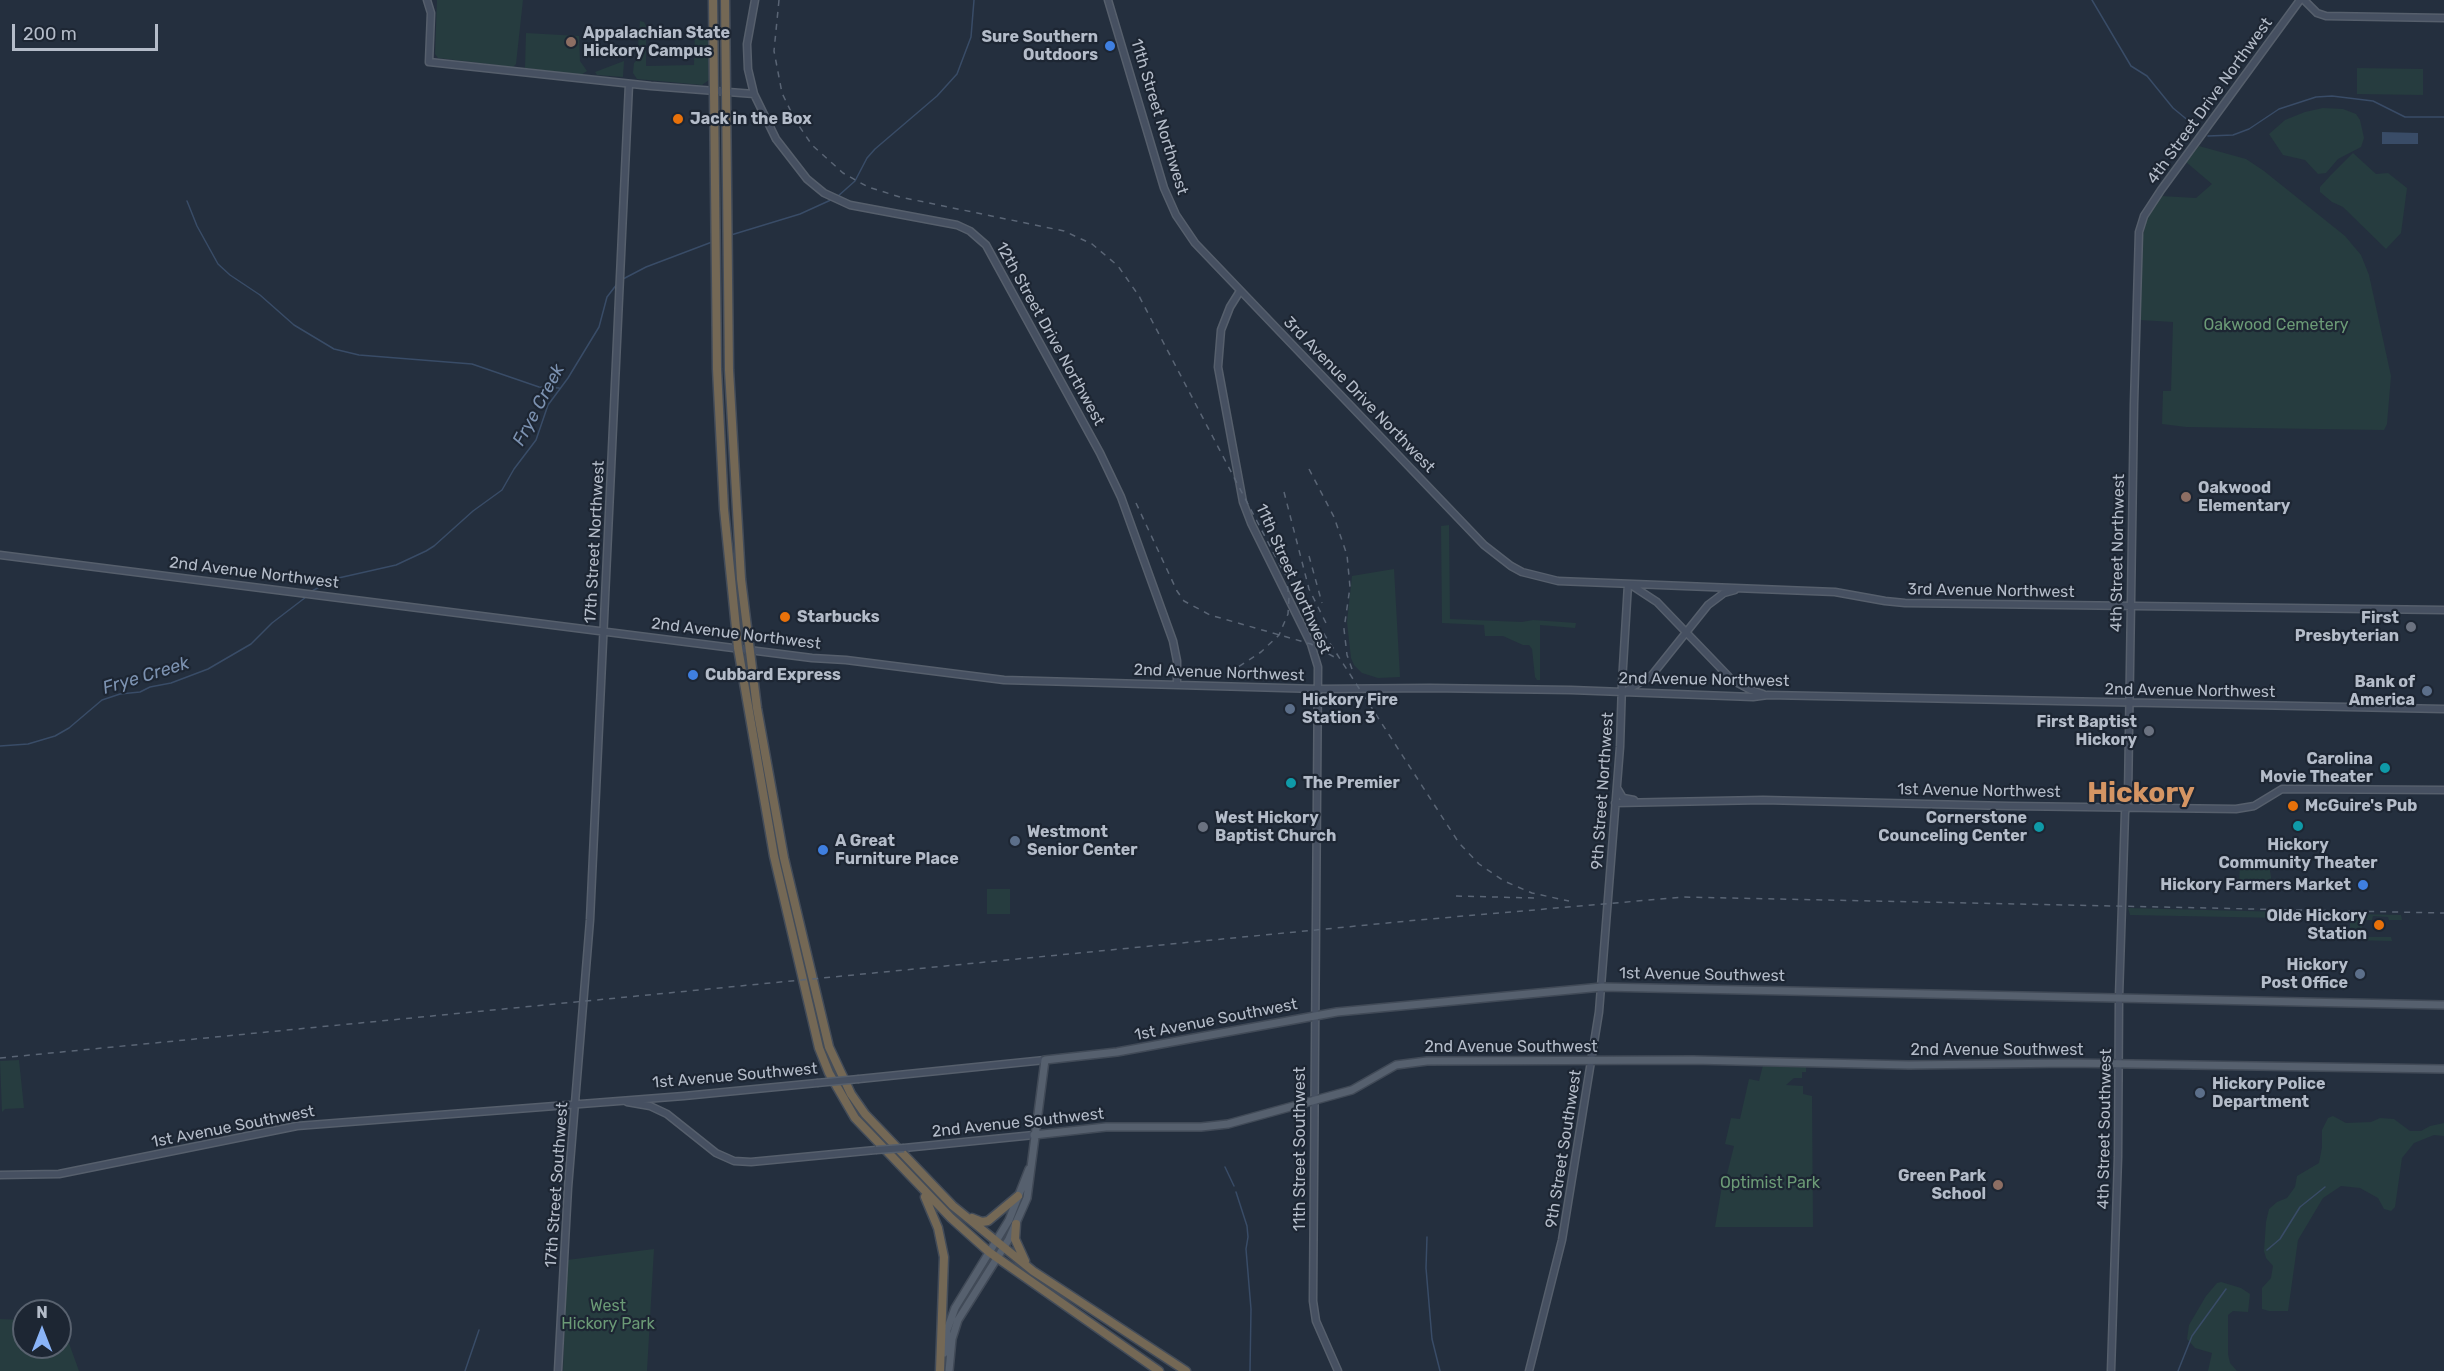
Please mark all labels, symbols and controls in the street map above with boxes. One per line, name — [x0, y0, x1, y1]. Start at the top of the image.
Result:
scale bar — [15, 12, 160, 50]
street label: 4th Street Drive Northwest — [2143, 14, 2277, 188]
text: 200 m — [23, 23, 77, 45]
place label: Appalachian State Hickory Campus — [583, 23, 730, 61]
place label: Sure Southern Outdoors — [981, 27, 1098, 65]
marker: Appalachian State Hickory Campus — [564, 35, 578, 49]
street label: 11th Street Northwest — [1126, 37, 1192, 197]
marker: Sure Southern Outdoors — [1103, 39, 1117, 53]
place label: Jack in the Box — [690, 109, 812, 129]
marker: Jack in the Box — [671, 112, 685, 126]
street label: 12th Street Drive Northwest — [991, 239, 1109, 429]
street label: 3rd Avenue Drive Northwest — [1279, 313, 1439, 477]
park label: Oakwood Cemetery — [2203, 315, 2349, 335]
water label: Frye Creek — [508, 360, 570, 450]
street label: 17th Street Northwest — [581, 460, 609, 624]
street label: 4th Street Northwest — [2107, 474, 2129, 632]
place label: Oakwood Elementary — [2198, 478, 2290, 516]
marker: Oakwood Elementary — [2179, 490, 2193, 504]
street label: 11th Street Northwest — [1251, 501, 1335, 657]
street label: 2nd Avenue Northwest — [168, 553, 340, 593]
street label: 3rd Avenue Northwest — [1907, 580, 2075, 602]
place label: Starbucks — [797, 607, 880, 627]
place label: First Presbyterian — [2295, 608, 2399, 646]
marker: Starbucks — [778, 610, 792, 624]
street label: 2nd Avenue Northwest — [650, 614, 822, 654]
marker: First Presbyterian — [2404, 620, 2418, 634]
water label: Frye Creek — [100, 653, 192, 699]
street label: 2nd Avenue Northwest — [1133, 660, 1305, 686]
place label: Cubbard Express — [705, 665, 841, 685]
marker: Cubbard Express — [686, 668, 700, 682]
street label: 2nd Avenue Northwest — [1618, 669, 1790, 691]
place label: Bank of America — [2349, 672, 2415, 710]
street label: 2nd Avenue Northwest — [2104, 680, 2276, 702]
marker: Bank of America — [2420, 684, 2434, 698]
place label: Hickory Fire Station 3 — [1302, 690, 1398, 728]
marker: Hickory Fire Station 3 — [1283, 702, 1297, 716]
street label: 9th Street Northwest — [1588, 712, 1618, 870]
place label: First Baptist Hickory — [2036, 712, 2137, 750]
marker: First Baptist Hickory — [2142, 724, 2156, 738]
place label: Carolina Movie Theater — [2260, 749, 2373, 787]
marker: Carolina Movie Theater — [2378, 761, 2392, 775]
place label: The Premier — [1303, 773, 1400, 793]
marker: The Premier — [1284, 776, 1298, 790]
district label: Hickory — [2087, 777, 2195, 811]
street label: 1st Avenue Northwest — [1897, 780, 2061, 802]
place label: McGuire's Pub — [2305, 796, 2417, 816]
marker: McGuire's Pub — [2286, 799, 2300, 813]
place label: West Hickory Baptist Church — [1215, 808, 1336, 846]
place label: Cornerstone Counceling Center — [1878, 808, 2027, 846]
marker: Hickory Community Theater — [2291, 819, 2305, 833]
marker: West Hickory Baptist Church — [1196, 820, 1210, 834]
marker: Cornerstone Counceling Center — [2032, 820, 2046, 834]
place label: Westmont Senior Center — [1027, 822, 1138, 860]
place label: A Great Furniture Place — [835, 831, 959, 869]
marker: Westmont Senior Center — [1008, 834, 1022, 848]
place label: Hickory Community Theater — [2218, 835, 2378, 873]
marker: A Great Furniture Place — [816, 843, 830, 857]
place label: Hickory Farmers Market — [2160, 875, 2351, 895]
marker: Hickory Farmers Market — [2356, 878, 2370, 892]
place label: Olde Hickory Station — [2267, 906, 2367, 944]
marker: Olde Hickory Station — [2372, 918, 2386, 932]
place label: Hickory Post Office — [2261, 955, 2348, 993]
street label: 1st Avenue Southwest — [1619, 964, 1785, 986]
marker: Hickory Post Office — [2353, 967, 2367, 981]
street label: 1st Avenue Southwest — [1133, 995, 1299, 1045]
street label: 2nd Avenue Southwest — [1424, 1037, 1598, 1057]
street label: 2nd Avenue Southwest — [1910, 1040, 2084, 1060]
street label: 4th Street Southwest — [2094, 1049, 2116, 1209]
street label: 1st Avenue Southwest — [652, 1059, 818, 1093]
street label: 11th Street Southwest — [1290, 1067, 1310, 1231]
street label: 9th Street Southwest — [1542, 1068, 1586, 1230]
place label: Hickory Police Department — [2212, 1074, 2326, 1112]
marker: Hickory Police Department — [2193, 1086, 2207, 1100]
street label: 1st Avenue Southwest — [150, 1102, 316, 1152]
street label: 17th Street Southwest — [542, 1102, 572, 1268]
street label: 2nd Avenue Southwest — [931, 1104, 1105, 1142]
place label: Green Park School — [1898, 1166, 1986, 1204]
park label: Optimist Park — [1720, 1173, 1820, 1193]
marker: Green Park School — [1991, 1178, 2005, 1192]
park label: West Hickory Park — [561, 1296, 655, 1334]
north arrow — [12, 1299, 72, 1359]
text: N — [36, 1303, 48, 1322]

